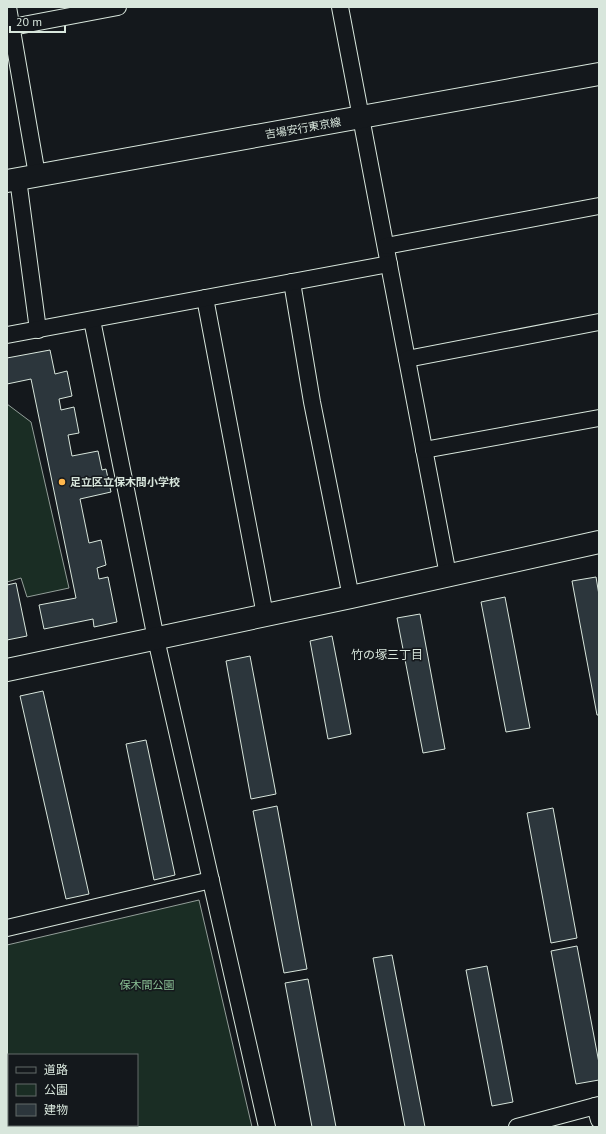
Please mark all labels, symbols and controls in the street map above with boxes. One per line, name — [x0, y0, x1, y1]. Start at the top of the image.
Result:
scale bar — [10, 8, 65, 34]
text: 20 m — [16, 14, 42, 29]
street label: 吉場安行東京線 — [264, 114, 342, 142]
place label: 足立区立保木間小学校 — [70, 475, 180, 489]
marker: 足立区立保木間小学校 — [57, 477, 67, 487]
district label: 竹の塚三丁目 — [351, 647, 423, 662]
park label: 保木間公園 — [120, 978, 175, 992]
legend — [8, 1054, 138, 1126]
text: 道路 — [44, 1062, 68, 1077]
text: 公園 — [44, 1082, 68, 1097]
text: 建物 — [44, 1102, 68, 1117]

